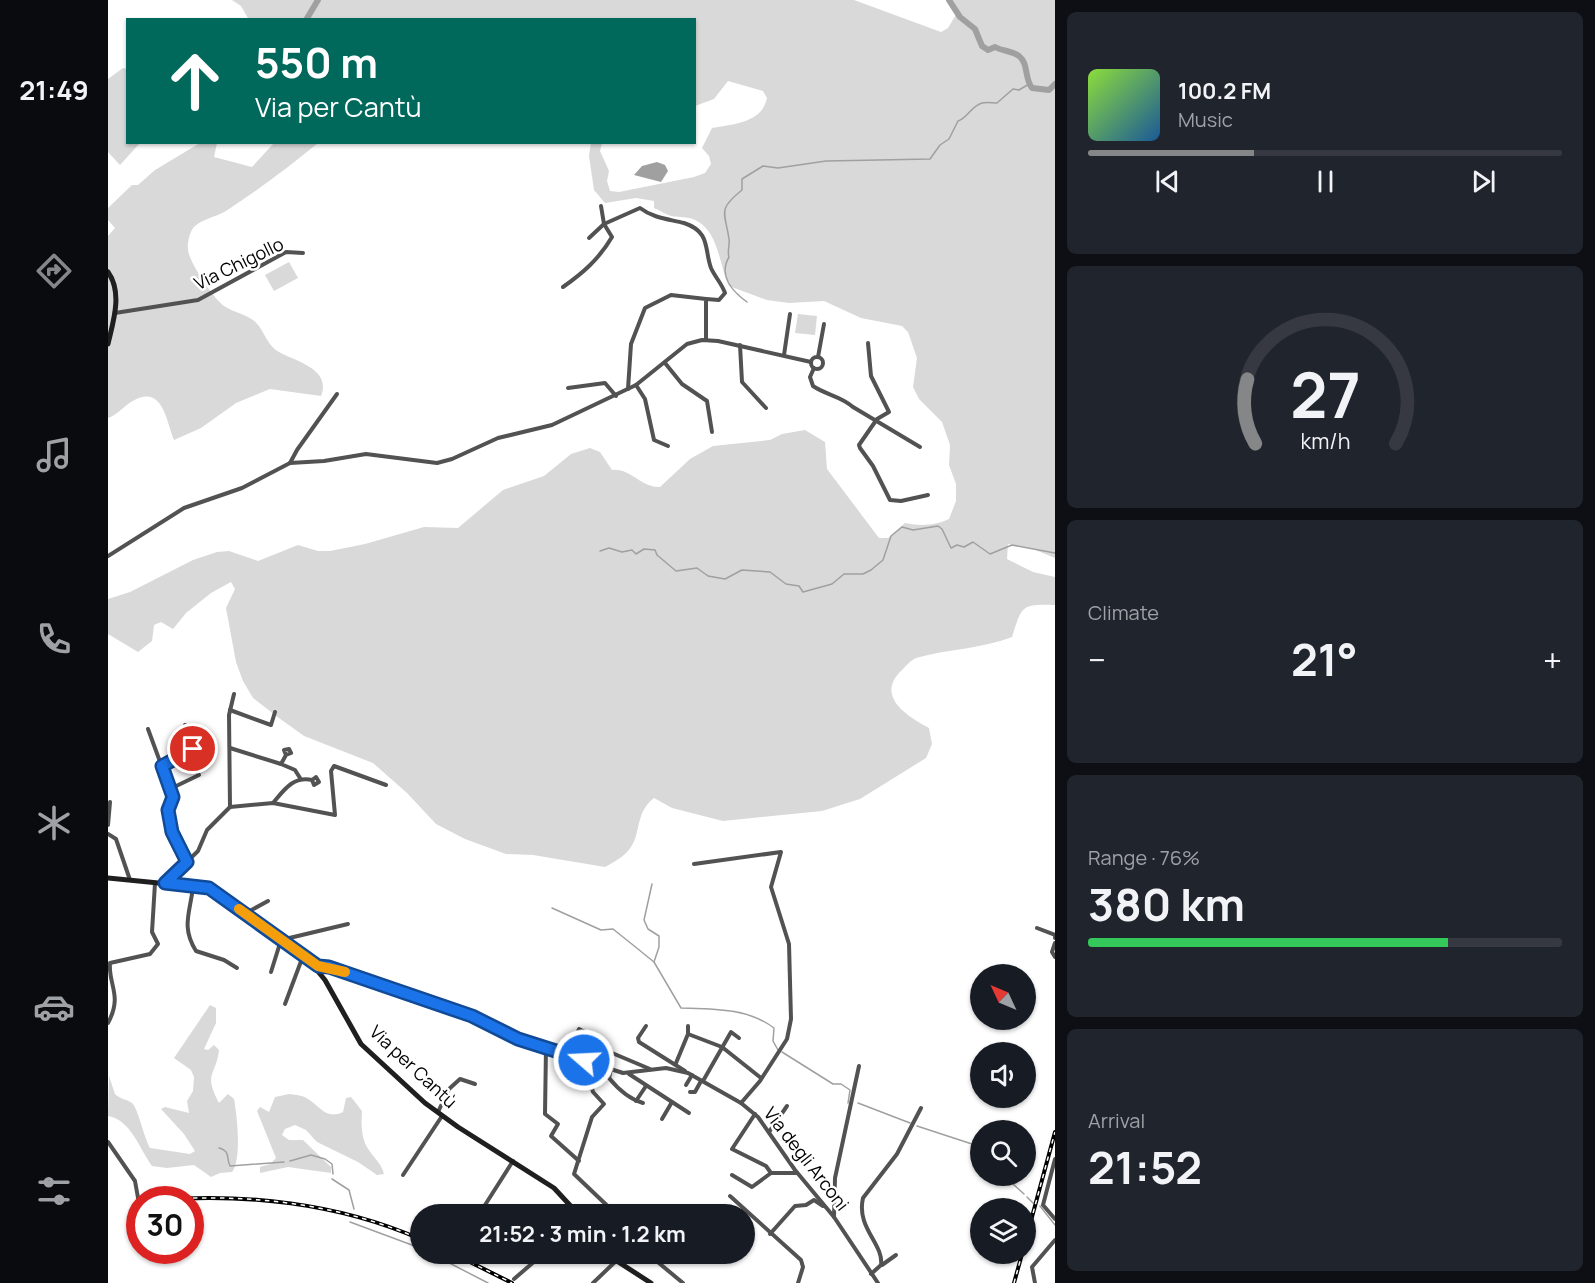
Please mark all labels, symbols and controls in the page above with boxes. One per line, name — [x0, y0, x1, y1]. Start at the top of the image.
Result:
text: 550 m — [255, 33, 378, 91]
icon: ahead — [156, 42, 234, 120]
text: 21:49 — [19, 71, 89, 108]
text: 100.2 FM — [1178, 76, 1271, 106]
text: Via per Cantù — [255, 88, 422, 125]
text: Music — [1178, 106, 1233, 133]
icon: previous — [1151, 165, 1184, 198]
icon: pause — [1309, 165, 1342, 198]
icon: next — [1467, 165, 1500, 198]
street label: Via Chigollo — [190, 231, 287, 295]
icon: directions — [33, 250, 75, 292]
text: 27 — [1290, 351, 1360, 437]
text: km/h — [1300, 427, 1350, 456]
icon: music — [33, 434, 75, 476]
text: Climate — [1088, 599, 1159, 626]
icon: phone — [33, 618, 75, 660]
text: 21° — [1291, 628, 1358, 690]
text: − — [1088, 637, 1106, 682]
text: + — [1543, 637, 1562, 682]
pin — [167, 723, 218, 774]
icon: arrive — [176, 732, 209, 765]
icon: climate — [33, 802, 75, 844]
text: Range · 76% — [1088, 844, 1200, 871]
text: 380 km — [1088, 873, 1245, 935]
north arrow — [970, 964, 1036, 1030]
map controls — [970, 964, 1036, 1264]
icon: car — [33, 986, 75, 1028]
street label: Via per Cantù — [365, 1020, 462, 1113]
position arrow — [552, 1028, 616, 1092]
button: sound — [970, 1042, 1036, 1108]
street label: Via degli Arconi — [759, 1102, 855, 1215]
text: Arrival — [1088, 1107, 1145, 1134]
button: search — [970, 1120, 1036, 1186]
text: 21:52 — [1088, 1136, 1202, 1198]
icon: filters — [33, 1170, 75, 1212]
speed limit sign: 30 — [126, 1186, 204, 1264]
button: layers — [970, 1198, 1036, 1264]
text: 21:52 · 3 min · 1.2 km — [479, 1219, 686, 1249]

